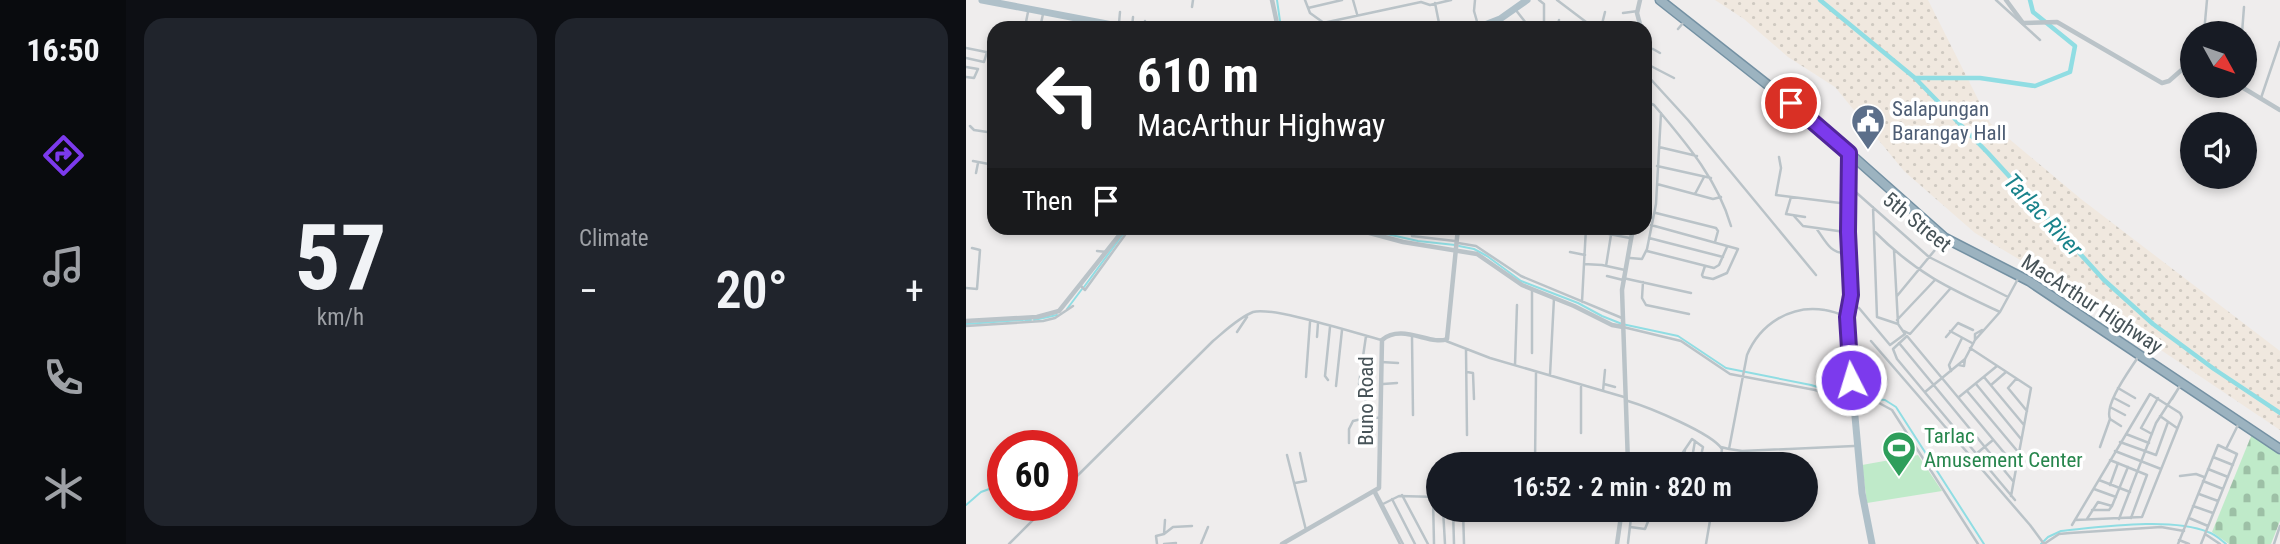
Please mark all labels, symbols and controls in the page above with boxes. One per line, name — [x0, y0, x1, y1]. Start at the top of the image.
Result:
north arrow — [2180, 21, 2258, 98]
map controls — [2180, 21, 2257, 189]
text: 16:50 — [26, 31, 100, 69]
text: 610 m — [1137, 47, 1259, 104]
icon: left — [1022, 49, 1113, 140]
pin — [1761, 73, 1821, 133]
icon: arrive — [1772, 84, 1810, 122]
place label: Salapungan Barangay Hall — [1892, 97, 2006, 145]
public building icon: Salapungan Barangay Hall — [1849, 102, 1887, 151]
text: MacArthur Highway — [1137, 106, 1385, 144]
button: sound — [2180, 112, 2257, 189]
icon: directions — [39, 131, 88, 180]
water label: Tarlac River — [1998, 168, 2089, 263]
icon: arrive — [1087, 182, 1125, 220]
text: Then — [1022, 186, 1073, 216]
street label: 5th Street — [1878, 187, 1956, 257]
text: 57 — [295, 205, 386, 311]
text: Climate — [579, 225, 649, 252]
icon: music — [39, 242, 88, 291]
street label: MacArthur Highway — [2017, 250, 2167, 359]
text: 20° — [715, 260, 788, 321]
text: − — [579, 269, 598, 313]
text: + — [905, 269, 924, 313]
text: km/h — [317, 304, 364, 331]
position arrow — [1814, 343, 1888, 417]
icon: phone — [39, 353, 88, 402]
street label: Buno Road — [1354, 356, 1378, 446]
place label: Tarlac Amusement Center — [1924, 424, 2083, 472]
sports icon: Tarlac Amusement Center — [1880, 429, 1918, 478]
speed limit sign: 60 — [987, 430, 1078, 521]
icon: climate — [39, 464, 88, 513]
text: 16:52 · 2 min · 820 m — [1512, 472, 1732, 502]

